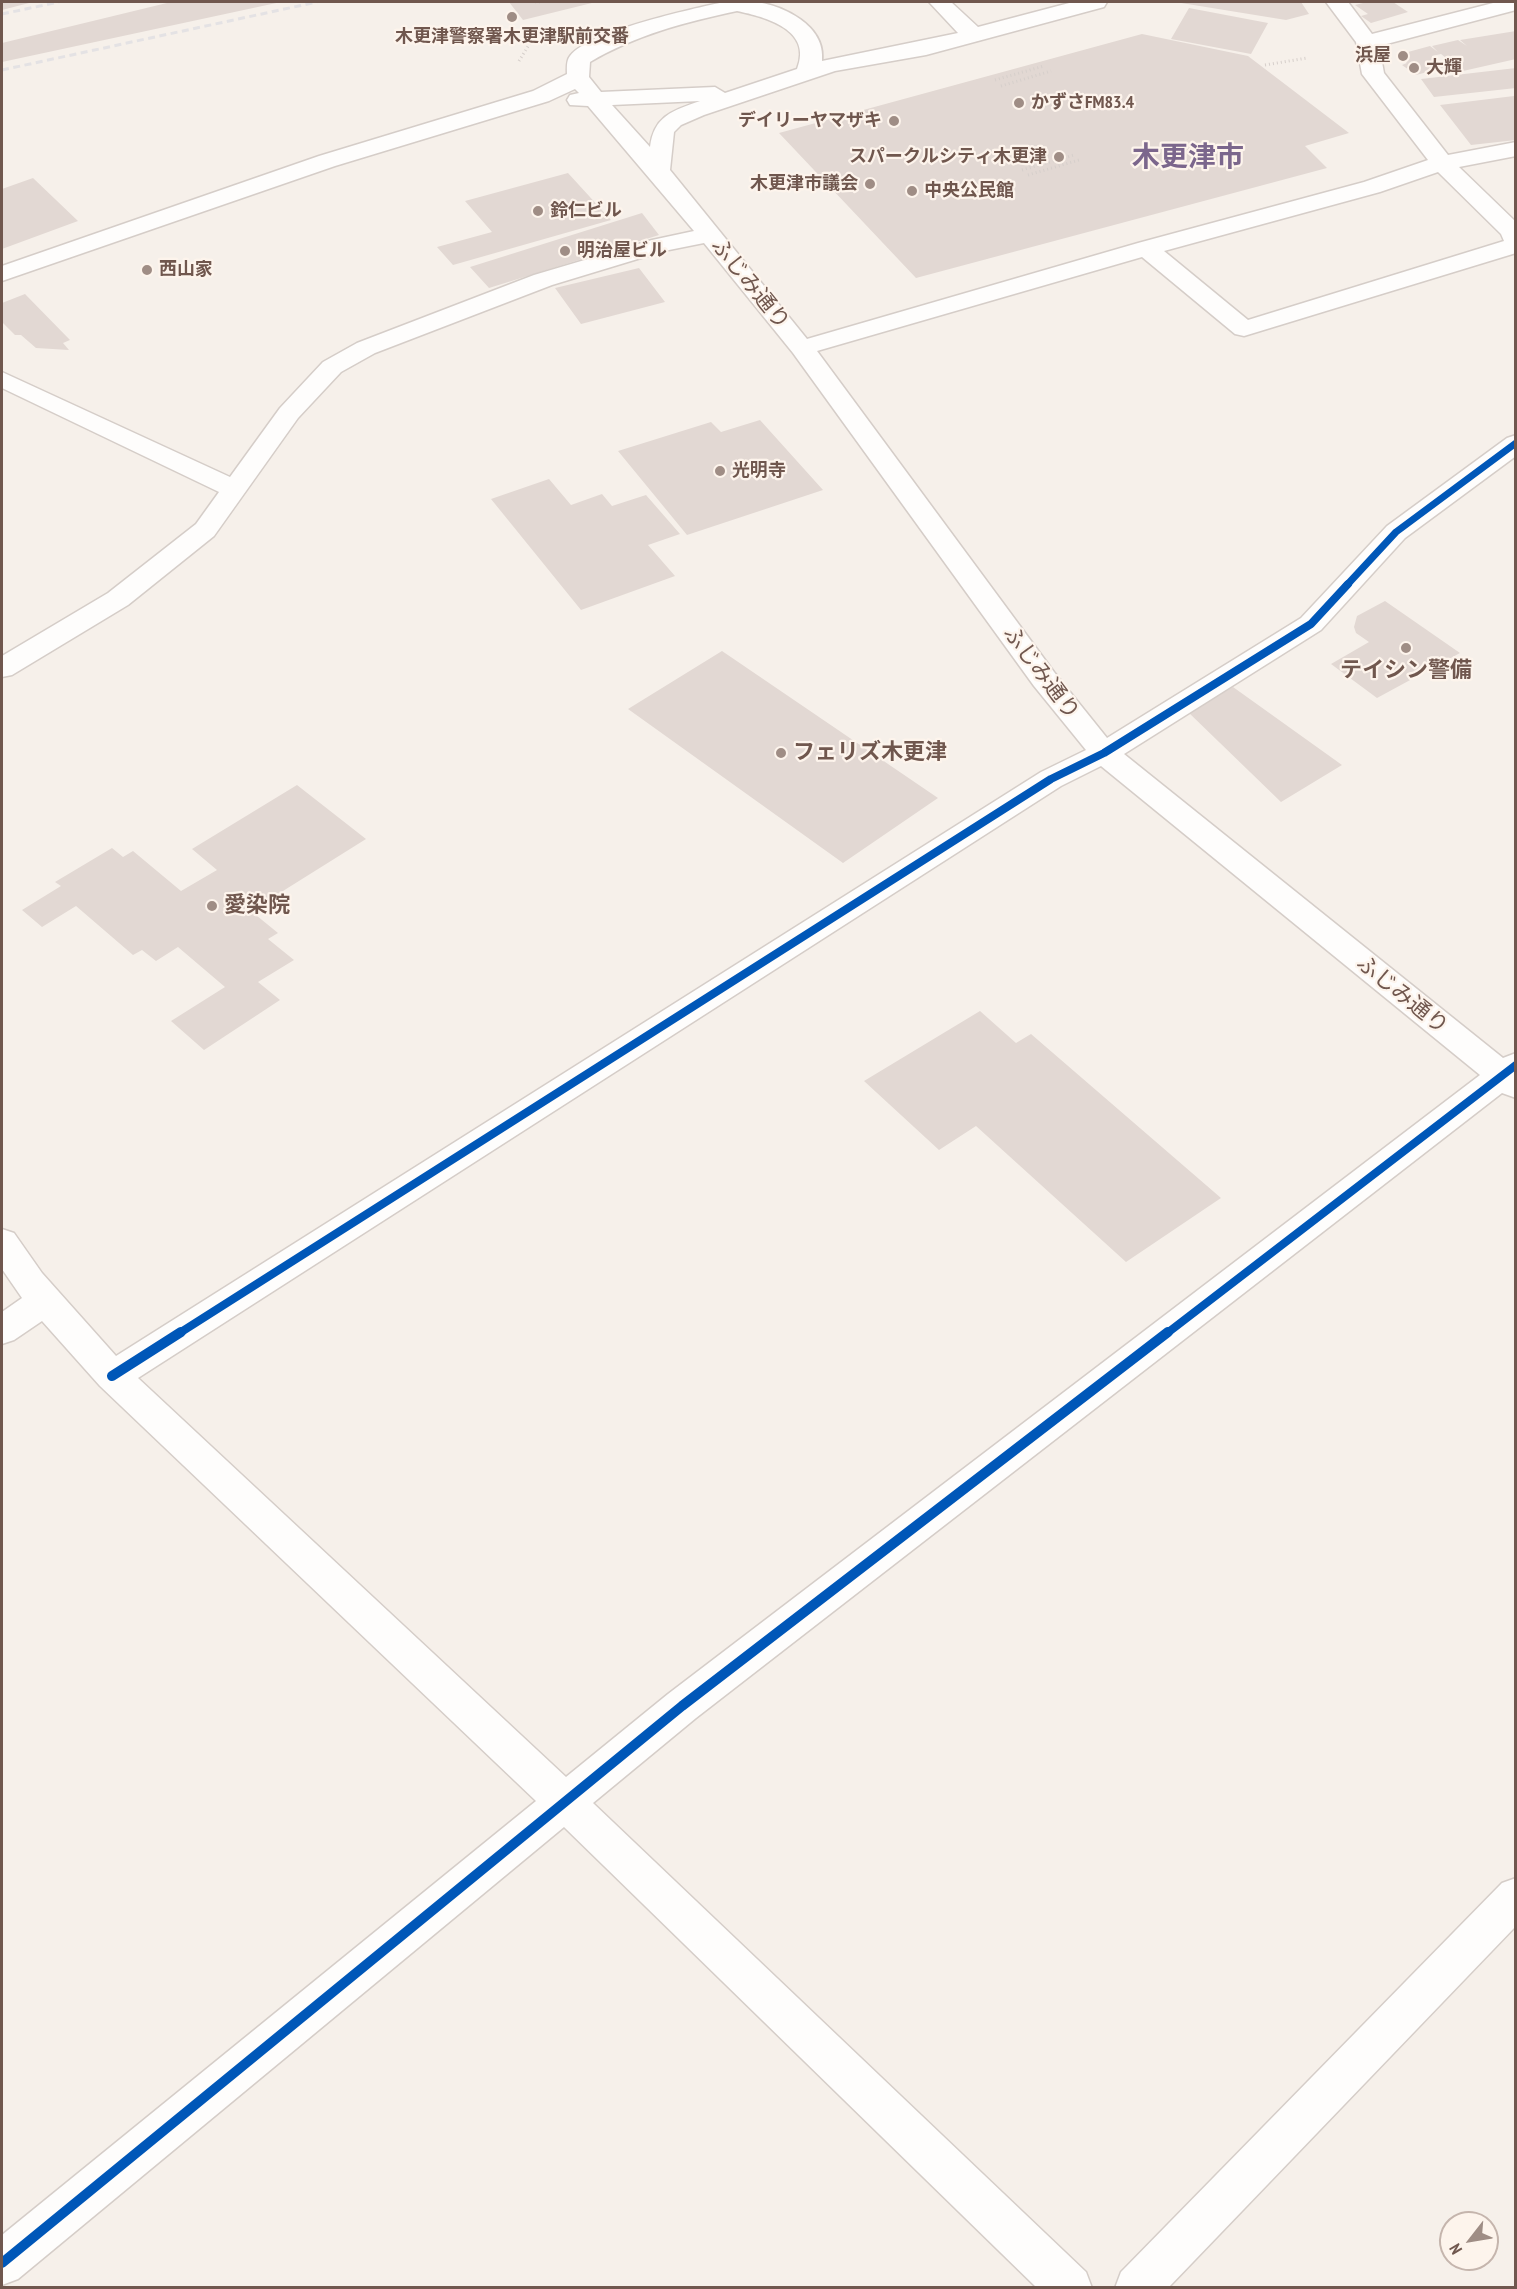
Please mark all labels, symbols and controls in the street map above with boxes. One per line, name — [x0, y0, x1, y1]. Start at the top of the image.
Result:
marker: 木更津警察署木更津駅前交番 — [505, 10, 519, 24]
place label: 木更津警察署木更津駅前交番 — [395, 26, 629, 48]
place label: 浜屋 — [1355, 45, 1391, 67]
marker: 浜屋 — [1396, 49, 1410, 63]
place label: 大輝 — [1426, 57, 1462, 79]
marker: 大輝 — [1407, 61, 1421, 75]
place label: かずさFM83.4 — [1031, 92, 1134, 114]
marker: かずさFM83.4 — [1012, 96, 1026, 110]
place label: デイリーヤマザキ — [738, 110, 882, 132]
marker: デイリーヤマザキ — [887, 114, 901, 128]
district label: 木更津市 — [1132, 141, 1244, 175]
place label: スパークルシティ木更津 — [849, 146, 1047, 168]
marker: スパークルシティ木更津 — [1052, 150, 1066, 164]
place label: 木更津市議会 — [750, 173, 858, 195]
marker: 木更津市議会 — [863, 177, 877, 191]
place label: 中央公民館 — [924, 180, 1014, 202]
marker: 中央公民館 — [905, 184, 919, 198]
place label: 鈴仁ビル — [550, 200, 622, 222]
marker: 鈴仁ビル — [531, 204, 545, 218]
street label: ふじみ通り — [705, 233, 795, 335]
place label: 明治屋ビル — [577, 240, 667, 262]
marker: 明治屋ビル — [558, 244, 572, 258]
place label: 西山家 — [159, 259, 213, 281]
marker: 西山家 — [140, 263, 154, 277]
place label: 光明寺 — [732, 460, 786, 482]
marker: 光明寺 — [713, 464, 727, 478]
street label: ふじみ通り — [997, 621, 1085, 725]
marker: テイシン警備 — [1399, 641, 1413, 655]
place label: テイシン警備 — [1340, 658, 1472, 684]
place label: フェリズ木更津 — [793, 740, 947, 766]
marker: フェリズ木更津 — [774, 746, 788, 760]
place label: 愛染院 — [224, 893, 290, 919]
marker: 愛染院 — [205, 899, 219, 913]
street label: ふじみ通り — [1351, 950, 1453, 1040]
north arrow — [1439, 2211, 1499, 2271]
text: N — [1444, 2240, 1466, 2258]

